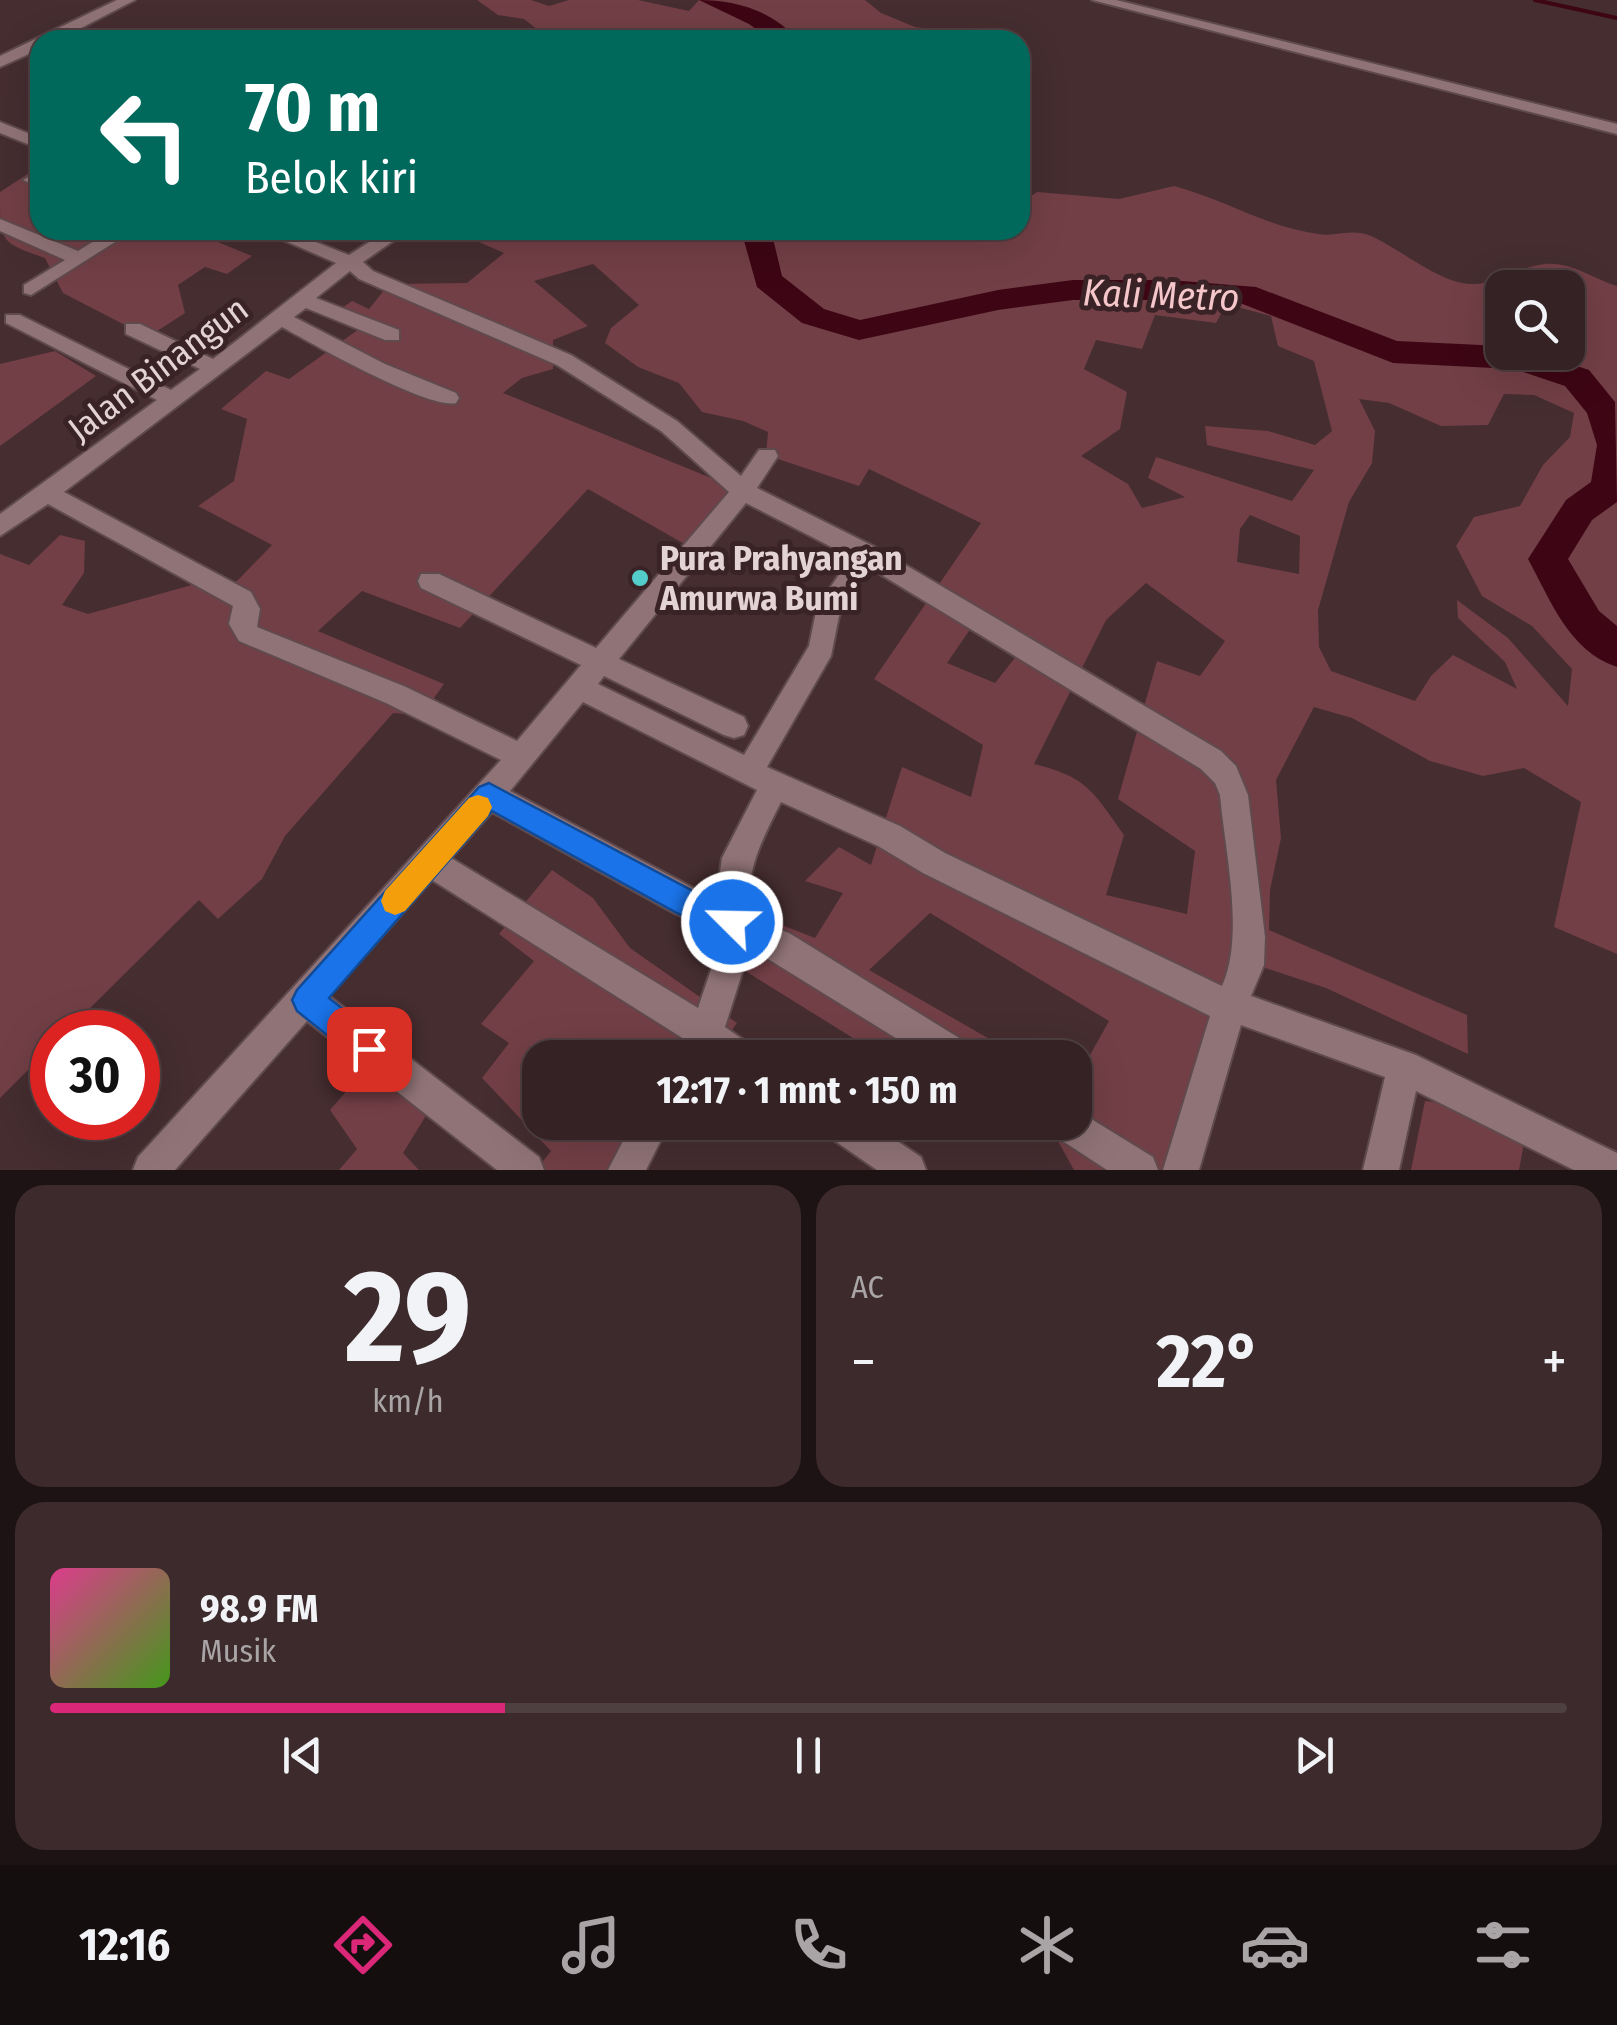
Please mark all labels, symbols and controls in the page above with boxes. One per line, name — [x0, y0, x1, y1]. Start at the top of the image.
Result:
text: 70 m — [245, 66, 380, 150]
icon: left — [80, 70, 210, 200]
text: Belok kiri — [245, 151, 418, 205]
water label: Kali Metro — [1082, 269, 1240, 321]
map controls — [1485, 270, 1585, 370]
button: search — [1485, 270, 1585, 370]
street label: Jalan Binangun — [60, 288, 256, 450]
place label: Pura Prahyangan Amurwa Bumi — [659, 537, 903, 619]
marker: Pura Prahyangan Amurwa Bumi — [629, 567, 651, 589]
position arrow — [680, 870, 784, 974]
pin — [327, 1007, 412, 1092]
speed limit sign: 30 — [30, 1010, 160, 1140]
icon: arrive — [342, 1022, 397, 1077]
text: 12:17 · 1 mnt · 150 m — [657, 1067, 958, 1113]
text: 29 — [345, 1239, 471, 1395]
text: AC — [851, 1268, 884, 1306]
text: 22° — [1157, 1317, 1261, 1407]
text: − — [851, 1329, 876, 1395]
text: + — [1542, 1329, 1567, 1395]
text: km/h — [372, 1382, 444, 1420]
text: 98.9 FM — [200, 1586, 318, 1632]
text: Musik — [200, 1632, 276, 1670]
icon: previous — [275, 1728, 330, 1783]
icon: pause — [781, 1728, 836, 1783]
icon: next — [1287, 1728, 1342, 1783]
icon: directions — [328, 1910, 398, 1980]
icon: music — [556, 1910, 626, 1980]
icon: phone — [784, 1910, 854, 1980]
icon: climate — [1012, 1910, 1082, 1980]
icon: car — [1240, 1910, 1310, 1980]
icon: filters — [1468, 1910, 1538, 1980]
text: 12:16 — [79, 1918, 170, 1972]

